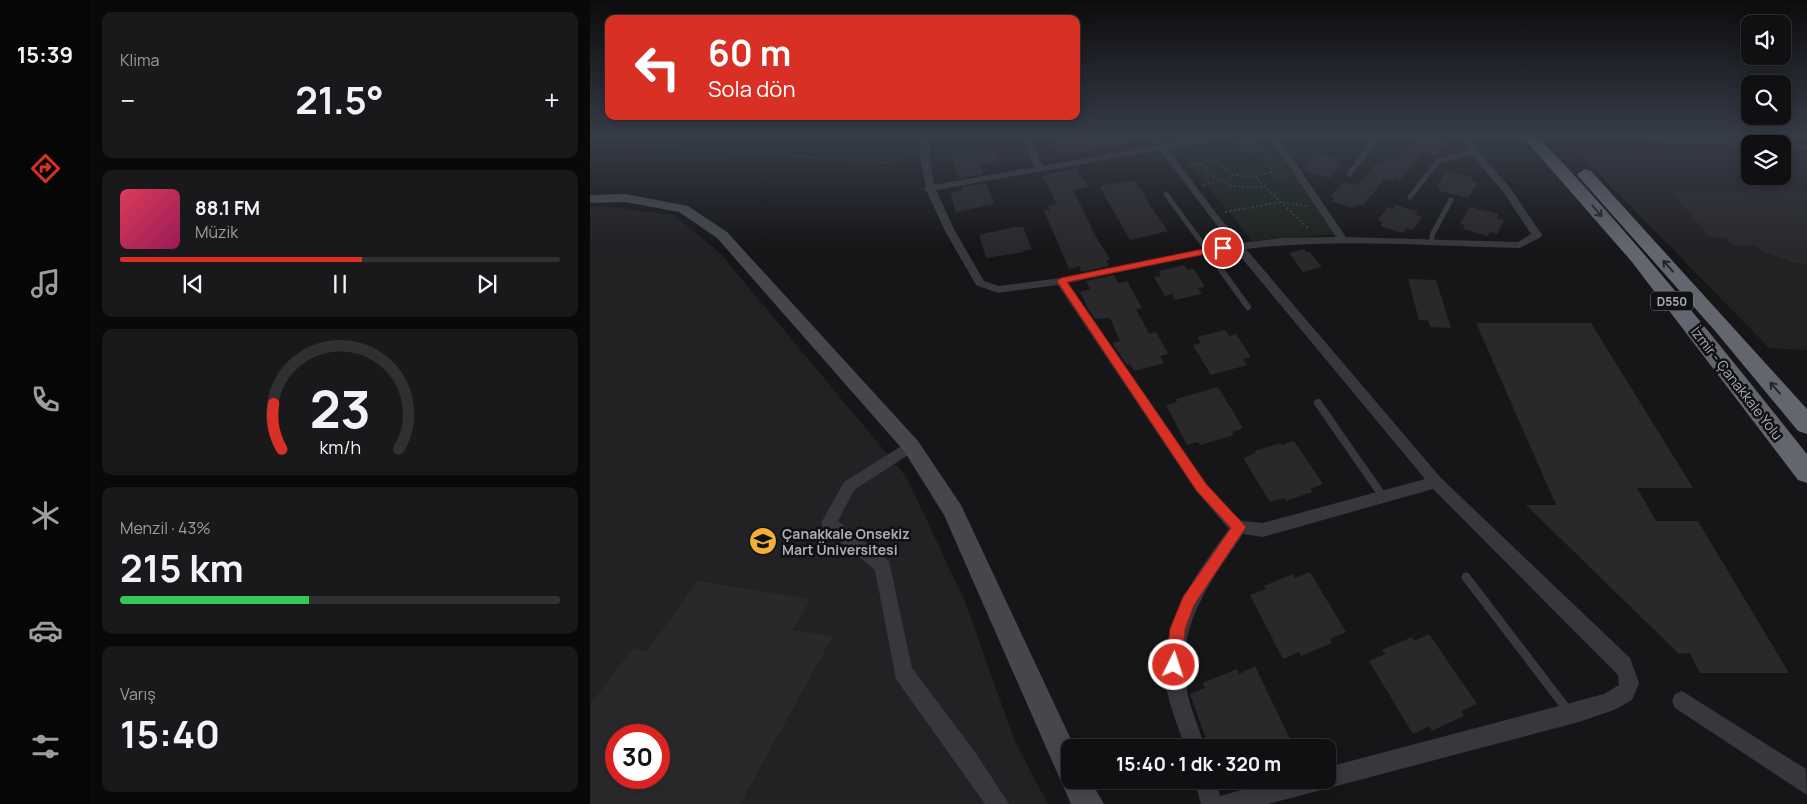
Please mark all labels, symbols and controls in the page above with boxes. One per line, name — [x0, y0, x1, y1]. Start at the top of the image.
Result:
map controls — [1741, 15, 1791, 185]
button: sound — [1741, 15, 1791, 65]
text: 60 m — [708, 29, 791, 77]
icon: left — [625, 35, 690, 100]
text: 15:39 — [17, 40, 73, 70]
text: Klima — [120, 49, 159, 71]
text: 21.5° — [295, 73, 384, 125]
text: Sola dön — [708, 74, 795, 104]
button: search — [1741, 75, 1791, 125]
text: − — [120, 81, 135, 119]
text: + — [544, 81, 560, 119]
button: layers — [1741, 135, 1791, 185]
icon: directions — [28, 151, 63, 186]
text: 88.1 FM — [195, 195, 260, 221]
one-way arrow — [1591, 205, 1603, 218]
text: Müzik — [195, 221, 238, 243]
pin — [1202, 227, 1244, 269]
icon: arrive — [1209, 234, 1237, 262]
one-way arrow — [1663, 260, 1674, 273]
icon: music — [28, 266, 63, 301]
icon: previous — [179, 270, 207, 298]
icon: pause — [326, 270, 354, 298]
icon: next — [473, 270, 501, 298]
road number: D550 — [1651, 292, 1693, 310]
street label: İzmir - Çanakkale Yolu — [1687, 323, 1787, 443]
text: 23 — [309, 373, 371, 444]
icon: phone — [28, 382, 63, 417]
one-way arrow — [1770, 382, 1781, 395]
text: km/h — [319, 435, 361, 459]
icon: climate — [28, 498, 63, 533]
text: Menzil · 43% — [120, 517, 211, 539]
place label: Çanakkale Onsekiz Mart Üniversitesi — [782, 524, 910, 559]
school or university icon: Çanakkale Onsekiz Mart Üniversitesi — [748, 526, 778, 556]
text: 215 km — [120, 541, 244, 593]
icon: car — [28, 613, 63, 648]
position arrow — [1147, 638, 1199, 690]
text: Varış — [120, 683, 156, 705]
text: 15:40 — [120, 707, 220, 759]
speed limit sign: 30 — [605, 724, 670, 789]
icon: filters — [28, 729, 63, 764]
text: 15:40 · 1 dk · 320 m — [1116, 751, 1281, 777]

